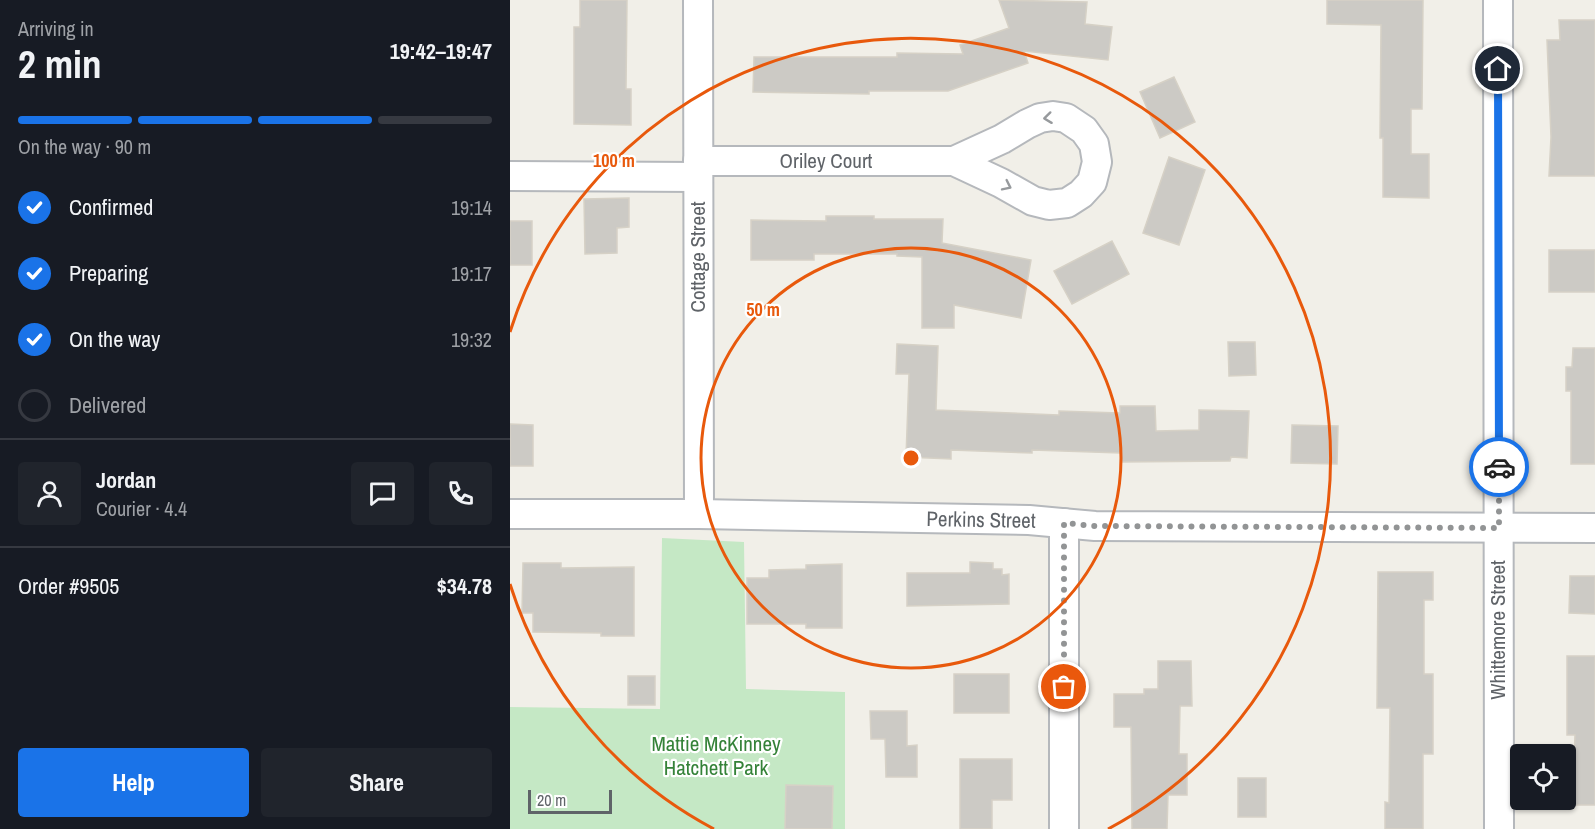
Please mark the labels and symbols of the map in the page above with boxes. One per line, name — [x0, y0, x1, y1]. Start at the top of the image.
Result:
pin — [1472, 43, 1523, 94]
one-way arrow — [1043, 112, 1053, 124]
street label: Oriley Court — [780, 146, 873, 175]
text: 100 m — [593, 148, 635, 173]
one-way arrow — [1000, 178, 1011, 190]
street label: Cottage Street — [683, 201, 712, 313]
text: 50 m — [746, 297, 780, 322]
courier — [1469, 437, 1529, 497]
centre of rings — [901, 448, 921, 468]
street label: Perkins Street — [926, 504, 1036, 535]
street label: Whittemore Street — [1483, 560, 1512, 700]
pin — [1038, 661, 1089, 712]
park label: Mattie McKinney Hatchett Park — [651, 729, 781, 782]
scale bar — [528, 787, 612, 814]

